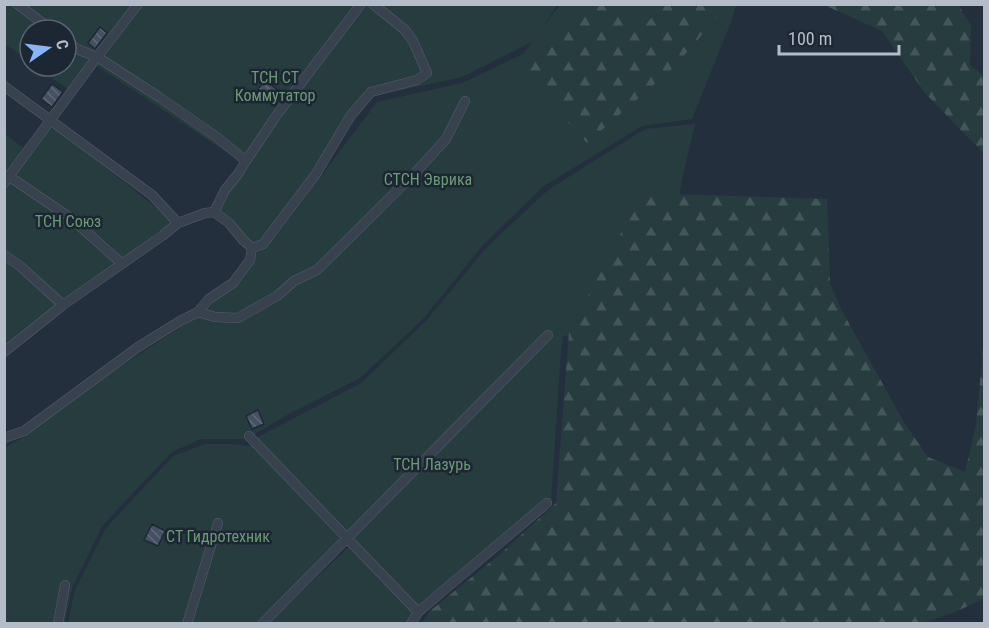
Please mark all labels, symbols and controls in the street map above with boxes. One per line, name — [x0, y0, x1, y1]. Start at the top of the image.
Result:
north arrow — [18, 18, 78, 78]
scale bar — [779, 18, 899, 56]
text: 100 m — [788, 28, 832, 49]
text: С — [52, 38, 72, 51]
park label: ТСН СТ Коммутатор — [235, 68, 315, 105]
park label: СТСН Эврика — [384, 170, 472, 189]
park label: ТСН Союз — [35, 212, 101, 231]
park label: ТСН Лазурь — [393, 455, 471, 474]
park label: СТ Гидротехник — [166, 527, 270, 546]

